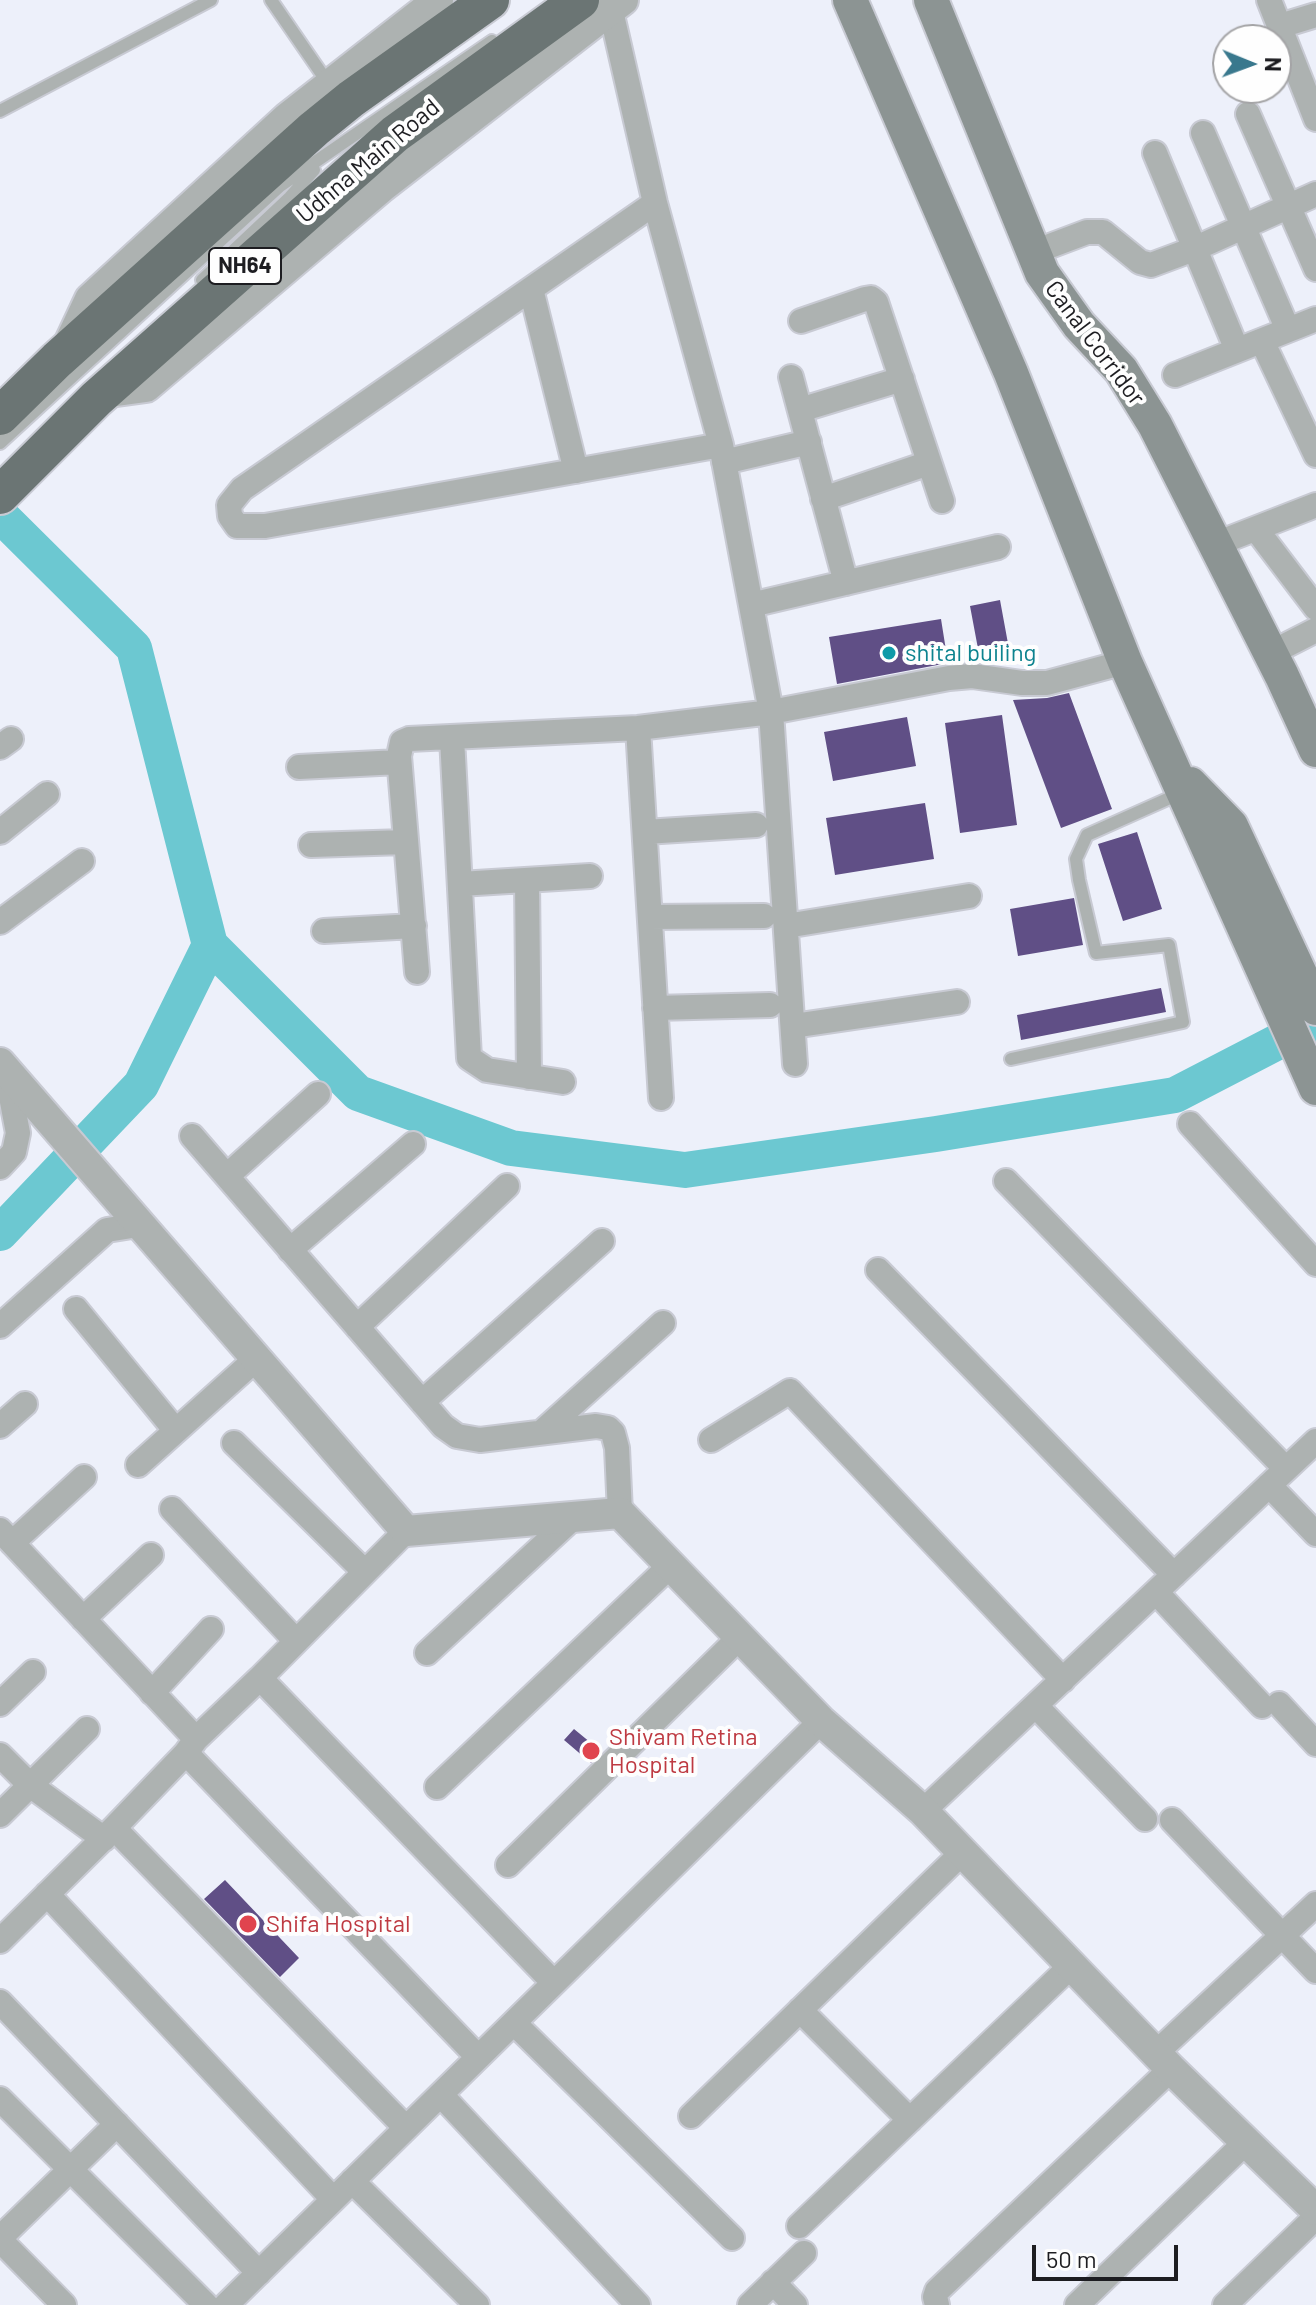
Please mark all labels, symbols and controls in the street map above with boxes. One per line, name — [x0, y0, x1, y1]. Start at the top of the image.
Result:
north arrow — [1212, 24, 1292, 104]
text: N — [1261, 57, 1287, 72]
street label: Udhna Main Road — [291, 93, 445, 229]
road number: NH64 — [209, 248, 281, 284]
street label: Canal Corridor — [1039, 275, 1151, 411]
place label: shital builing — [905, 639, 1036, 667]
marker: shital builing — [880, 644, 898, 662]
place label: Shivam Retina Hospital — [609, 1723, 757, 1779]
marker: Shivam Retina Hospital — [580, 1740, 602, 1762]
place label: Shifa Hospital — [266, 1910, 410, 1938]
marker: Shifa Hospital — [237, 1913, 259, 1935]
scale bar — [1036, 2229, 1182, 2279]
text: 50 m — [1046, 2244, 1097, 2273]

